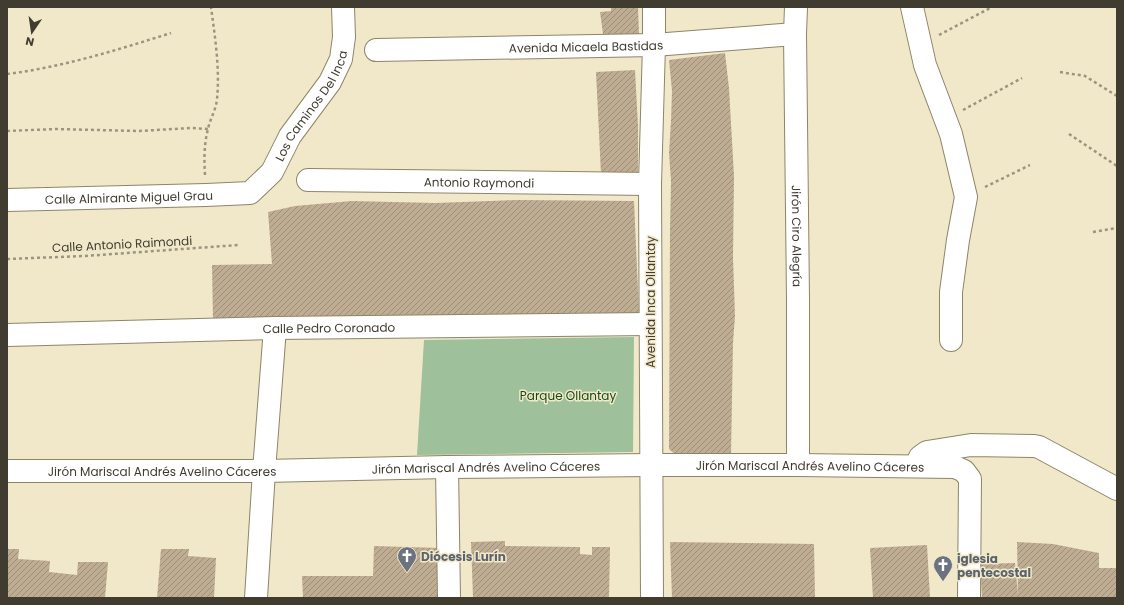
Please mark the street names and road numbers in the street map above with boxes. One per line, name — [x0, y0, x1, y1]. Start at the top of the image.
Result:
street label: Avenida Micaela Bastidas — [509, 36, 664, 56]
street label: Los Caminos Del Inca — [270, 49, 351, 164]
street label: Antonio Raymondi — [424, 173, 534, 191]
street label: Jirón Ciro Alegría — [788, 185, 806, 287]
street label: Calle Almirante Miguel Grau — [45, 186, 213, 208]
street label: Calle Antonio Raimondi — [51, 232, 193, 256]
street label: Avenida Inca Ollantay — [642, 236, 659, 368]
street label: Calle Pedro Coronado — [262, 318, 396, 337]
street label: Jirón Mariscal Andrés Avelino Cáceres — [696, 456, 924, 475]
street label: Jirón Mariscal Andrés Avelino Cáceres — [371, 457, 600, 477]
street label: Jirón Mariscal Andrés Avelino Cáceres — [48, 462, 276, 480]

